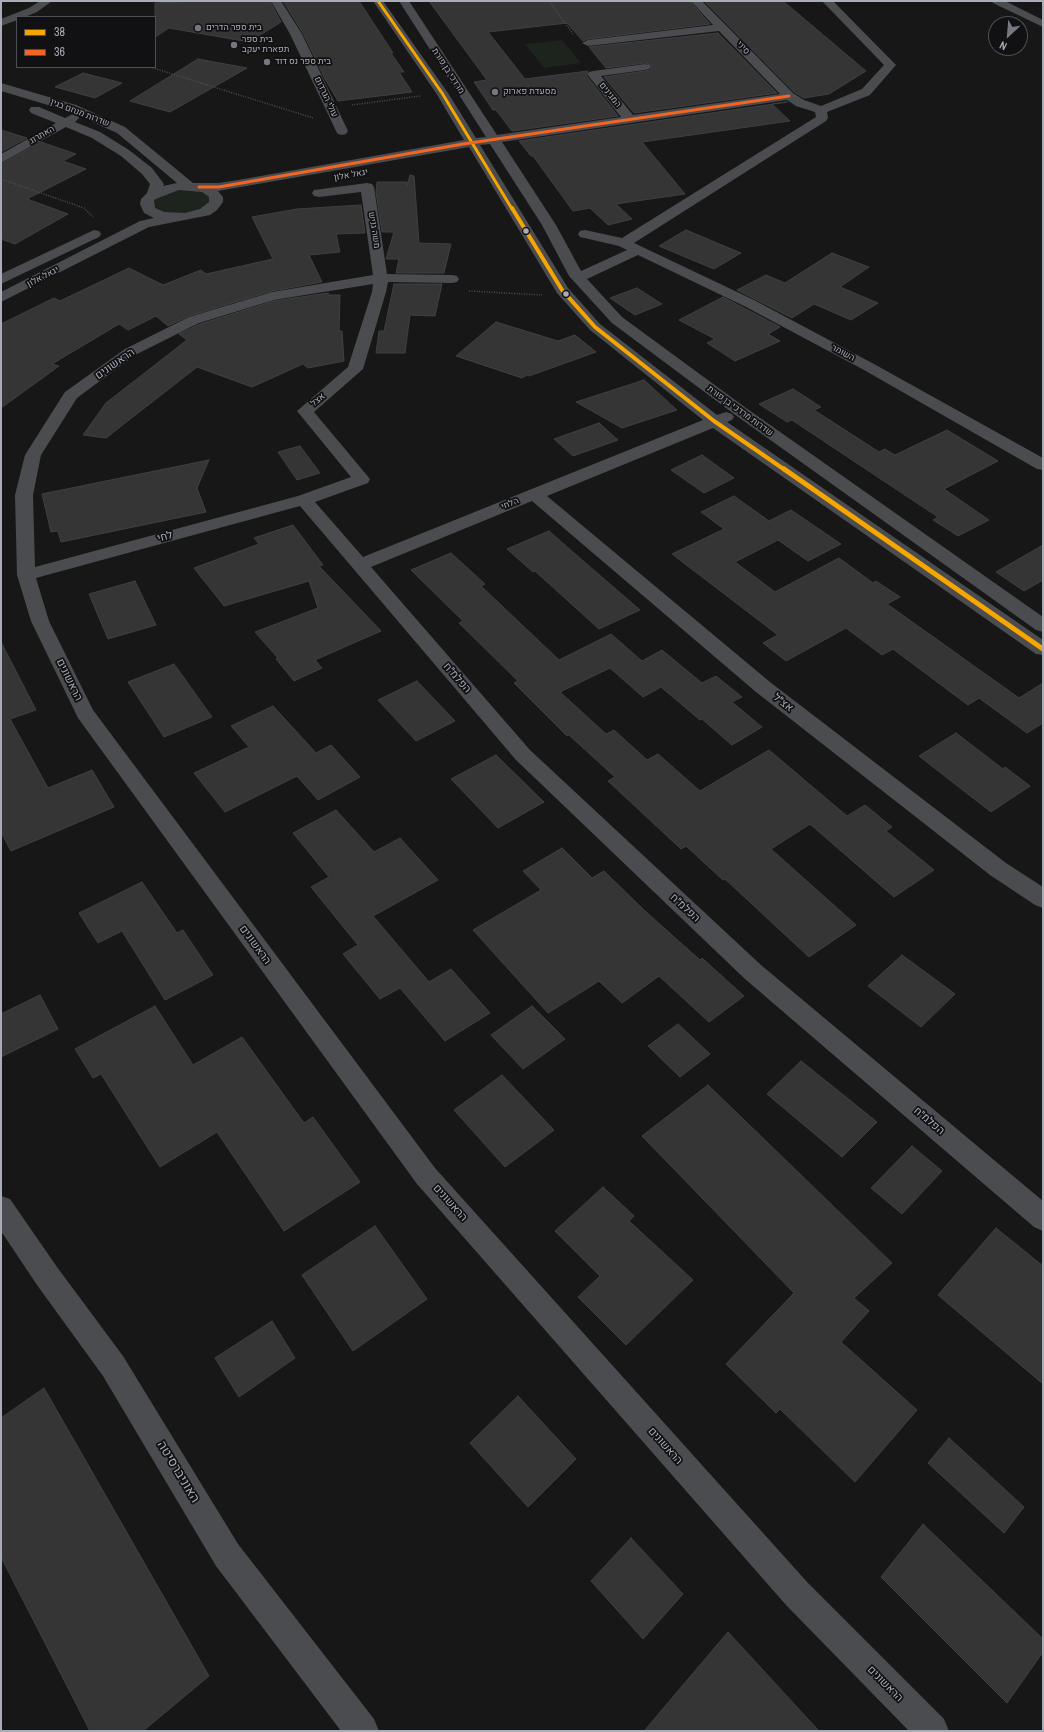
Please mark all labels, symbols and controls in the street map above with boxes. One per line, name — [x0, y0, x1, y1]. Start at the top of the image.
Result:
legend — [16, 16, 156, 68]
north arrow — [988, 16, 1028, 56]
marker: בית ספר הדרים — [193, 23, 203, 33]
place label: בית ספר הדרים — [206, 23, 262, 33]
text: 38 — [54, 24, 65, 40]
place label: בית ספר תפארת יעקב — [242, 35, 289, 56]
text: N — [997, 38, 1009, 54]
street label: סיני — [734, 39, 752, 57]
marker: בית ספר תפארת יעקב — [229, 40, 239, 50]
text: 36 — [54, 44, 65, 60]
street label: מרדכי בן פורת — [429, 46, 467, 96]
marker: בית ספר נס דוד — [262, 57, 272, 67]
place label: בית ספר נס דוד — [275, 57, 331, 67]
street label: עולי הגרדום — [312, 75, 340, 119]
street label: המגינים — [597, 80, 623, 110]
marker: מסעדת פארוק — [490, 87, 500, 97]
place label: מסעדת פארוק — [503, 87, 556, 97]
street label: שדרות מנחם בגין — [49, 97, 111, 129]
street label: האתרוג — [28, 124, 56, 146]
street label: יגאל אלון — [333, 167, 369, 183]
street label: משה גניש — [366, 211, 382, 249]
unlabelled marker — [521, 226, 531, 236]
street label: יגאל אלון — [25, 264, 61, 290]
unlabelled marker — [561, 289, 571, 299]
street label: השומר — [829, 342, 857, 364]
street label: הראשונים — [93, 346, 137, 382]
street label: שדרות מרדכי בן פורת — [705, 383, 775, 439]
street label: אצל — [309, 391, 327, 409]
street label: הלחי — [500, 496, 520, 512]
street label: לחי — [156, 529, 174, 545]
street label: הראשונים — [53, 657, 85, 703]
street label: הפלמ"ח — [440, 660, 474, 696]
street label: אצ"ל — [770, 691, 796, 715]
street label: הפלמ"ח — [667, 891, 703, 925]
street label: הראשונים — [236, 923, 274, 967]
street label: הפלמ"ח — [911, 1104, 947, 1138]
street label: הראשונים — [430, 1182, 470, 1224]
street label: הראשונים — [645, 1425, 685, 1467]
street label: האוניברסיטה — [153, 1438, 203, 1506]
street label: הראשונים — [864, 1663, 906, 1705]

